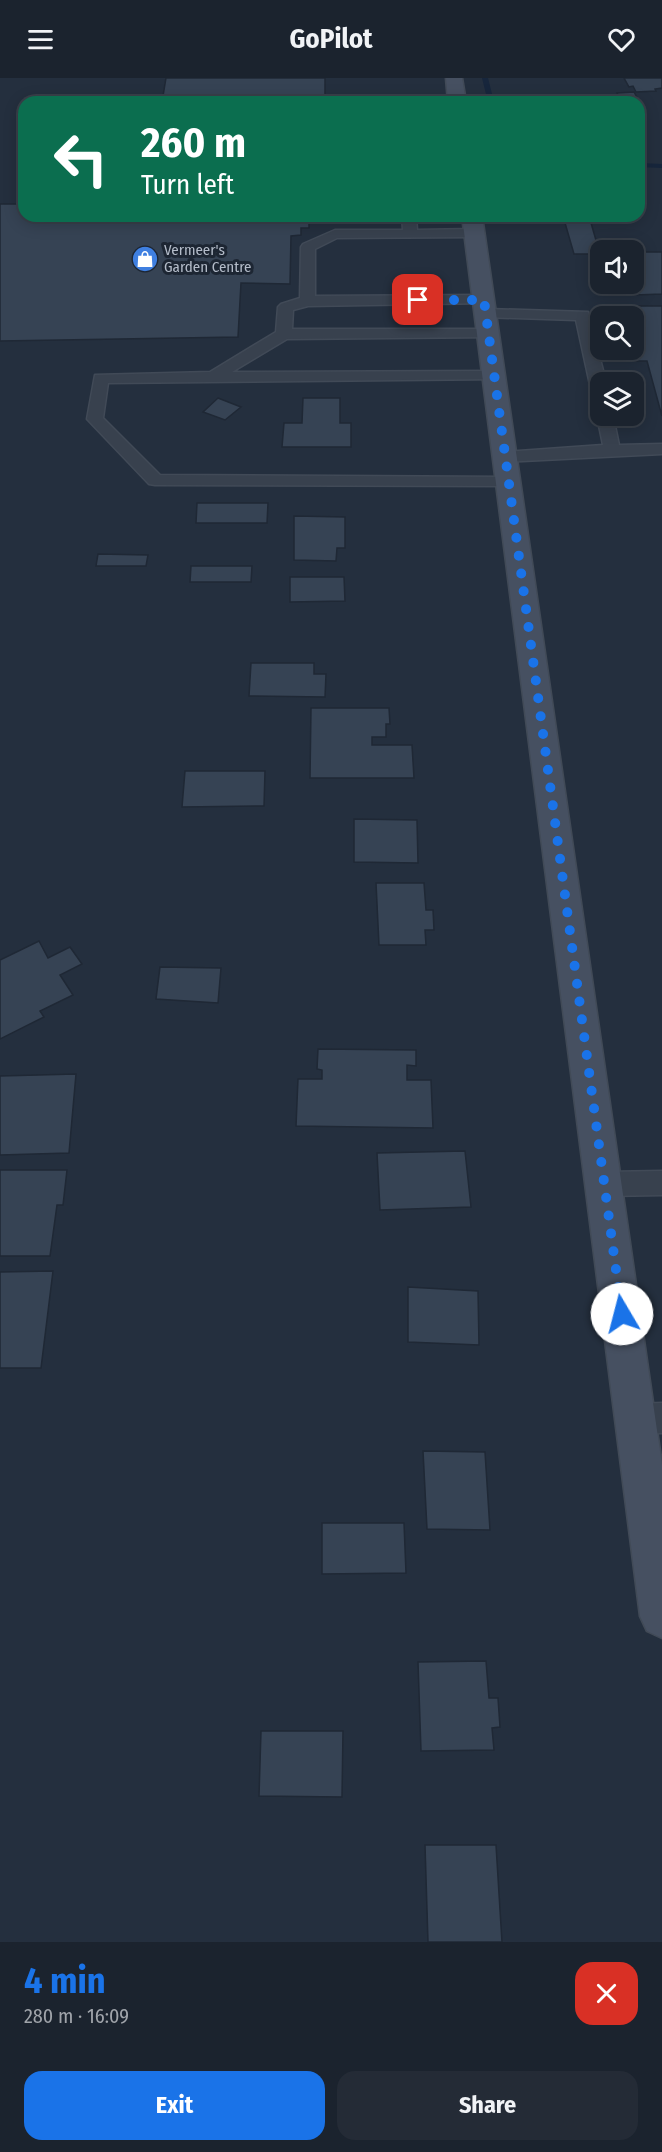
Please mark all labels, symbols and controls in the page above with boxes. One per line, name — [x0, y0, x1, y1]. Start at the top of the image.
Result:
icon: menu — [24, 23, 57, 56]
text: GoPilot — [289, 23, 373, 55]
icon: heart — [605, 23, 638, 56]
text: 260 m — [141, 118, 246, 168]
icon: left — [42, 120, 120, 198]
text: Turn left — [141, 169, 234, 201]
map controls — [590, 240, 644, 426]
button: sound — [590, 240, 644, 294]
place label: Vermeer's Garden Centre — [164, 241, 251, 276]
shop icon: Vermeer's Garden Centre — [130, 244, 160, 274]
pin — [392, 274, 443, 325]
icon: arrive — [401, 283, 434, 316]
button: search — [590, 306, 644, 360]
button: layers — [590, 372, 644, 426]
position arrow — [590, 1282, 654, 1346]
text: 4 min — [24, 1959, 106, 2003]
button: close — [575, 1962, 638, 2025]
text: 280 m · 16:09 — [24, 2004, 129, 2028]
button: Exit — [24, 2071, 325, 2140]
button: Share — [337, 2071, 638, 2140]

